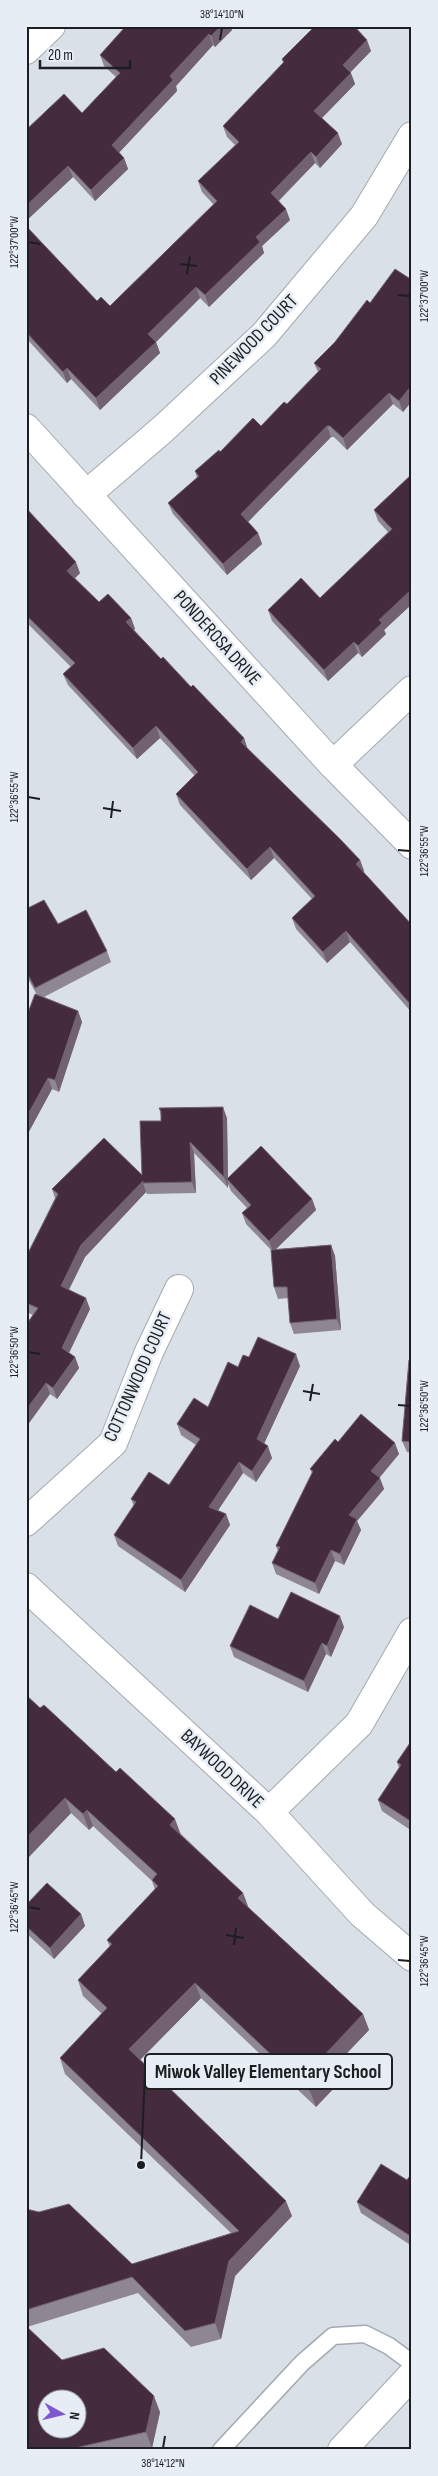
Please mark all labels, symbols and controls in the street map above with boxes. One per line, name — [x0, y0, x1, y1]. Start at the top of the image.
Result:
text: 38°14'10"N — [200, 7, 244, 22]
scale bar — [40, 38, 130, 70]
text: 20 m — [48, 46, 73, 65]
text: 122°37'00"W — [7, 216, 22, 268]
text: 122°37'00"W — [417, 270, 432, 322]
street label: PINEWOOD COURT — [205, 290, 303, 390]
street label: PONDEROSA DRIVE — [168, 586, 266, 690]
text: 122°36'55"W — [7, 771, 22, 822]
text: 122°36'55"W — [417, 825, 432, 876]
street label: COTTONWOOD COURT — [99, 1308, 177, 1446]
text: 122°36'50"W — [7, 1326, 22, 1378]
text: 122°36'50"W — [417, 1380, 432, 1432]
street label: BAYWOOD DRIVE — [176, 1725, 268, 1813]
text: 122°36'45"W — [7, 1881, 22, 1933]
text: 122°36'45"W — [417, 1935, 432, 1987]
callout: Miwok Valley Elementary School — [145, 2054, 392, 2089]
text: Miwok Valley Elementary School — [155, 2060, 381, 2084]
north arrow — [38, 2388, 88, 2438]
text: N — [65, 2411, 83, 2421]
text: 38°14'12"N — [141, 2456, 185, 2471]

